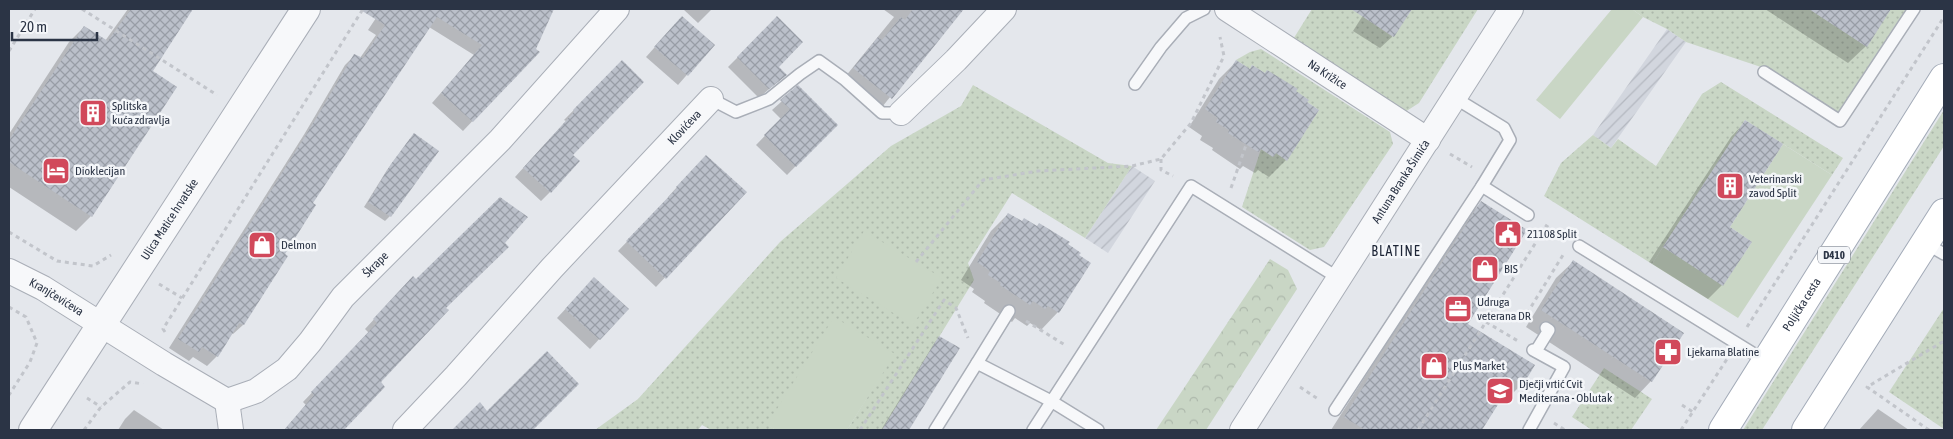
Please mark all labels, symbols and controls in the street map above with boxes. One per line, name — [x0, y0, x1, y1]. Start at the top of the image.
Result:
scale bar — [12, 10, 98, 42]
text: 20 m — [20, 18, 47, 35]
street label: Na Križice — [1305, 57, 1350, 92]
building icon: Splitska kuća zdravlja — [78, 98, 108, 128]
place label: Splitska kuća zdravlja — [112, 99, 170, 127]
street label: Klovićeva — [665, 107, 704, 148]
street label: Antuna Branka Šimića — [1369, 137, 1433, 226]
hotel icon: Dioklecijan — [41, 156, 71, 186]
place label: Dioklecijan — [75, 164, 125, 178]
building icon: Veterinarski zavod Split — [1715, 171, 1745, 201]
place label: Veterinarski zavod Split — [1749, 172, 1802, 200]
street label: Ulica Matice hrvatske — [138, 176, 201, 263]
public building icon: 21108 Split — [1493, 219, 1523, 249]
place label: 21108 Split — [1527, 227, 1578, 241]
shop icon: Delmon — [247, 230, 277, 260]
place label: Delmon — [281, 238, 316, 252]
district label: BLATINE — [1371, 243, 1421, 259]
road number: D410 — [1818, 246, 1850, 264]
street label: Škrape — [360, 249, 391, 280]
shop icon: BIS — [1470, 254, 1500, 284]
place label: BIS — [1504, 262, 1518, 276]
street label: Kranjčevićeva — [27, 275, 86, 319]
street label: Poljička cesta — [1780, 275, 1824, 334]
office icon: Udruga veterana DR — [1443, 294, 1473, 324]
place label: Udruga veterana DR — [1477, 295, 1531, 323]
pharmacy icon: Ljekarna Blatine — [1653, 337, 1683, 367]
place label: Ljekarna Blatine — [1687, 345, 1759, 359]
shop icon: Plus Market — [1419, 351, 1449, 381]
place label: Plus Market — [1453, 359, 1505, 373]
school or university icon: Dječji vrtić Cvit Mediterana - Oblutak — [1485, 376, 1515, 406]
place label: Dječji vrtić Cvit Mediterana - Oblutak — [1519, 377, 1613, 405]

